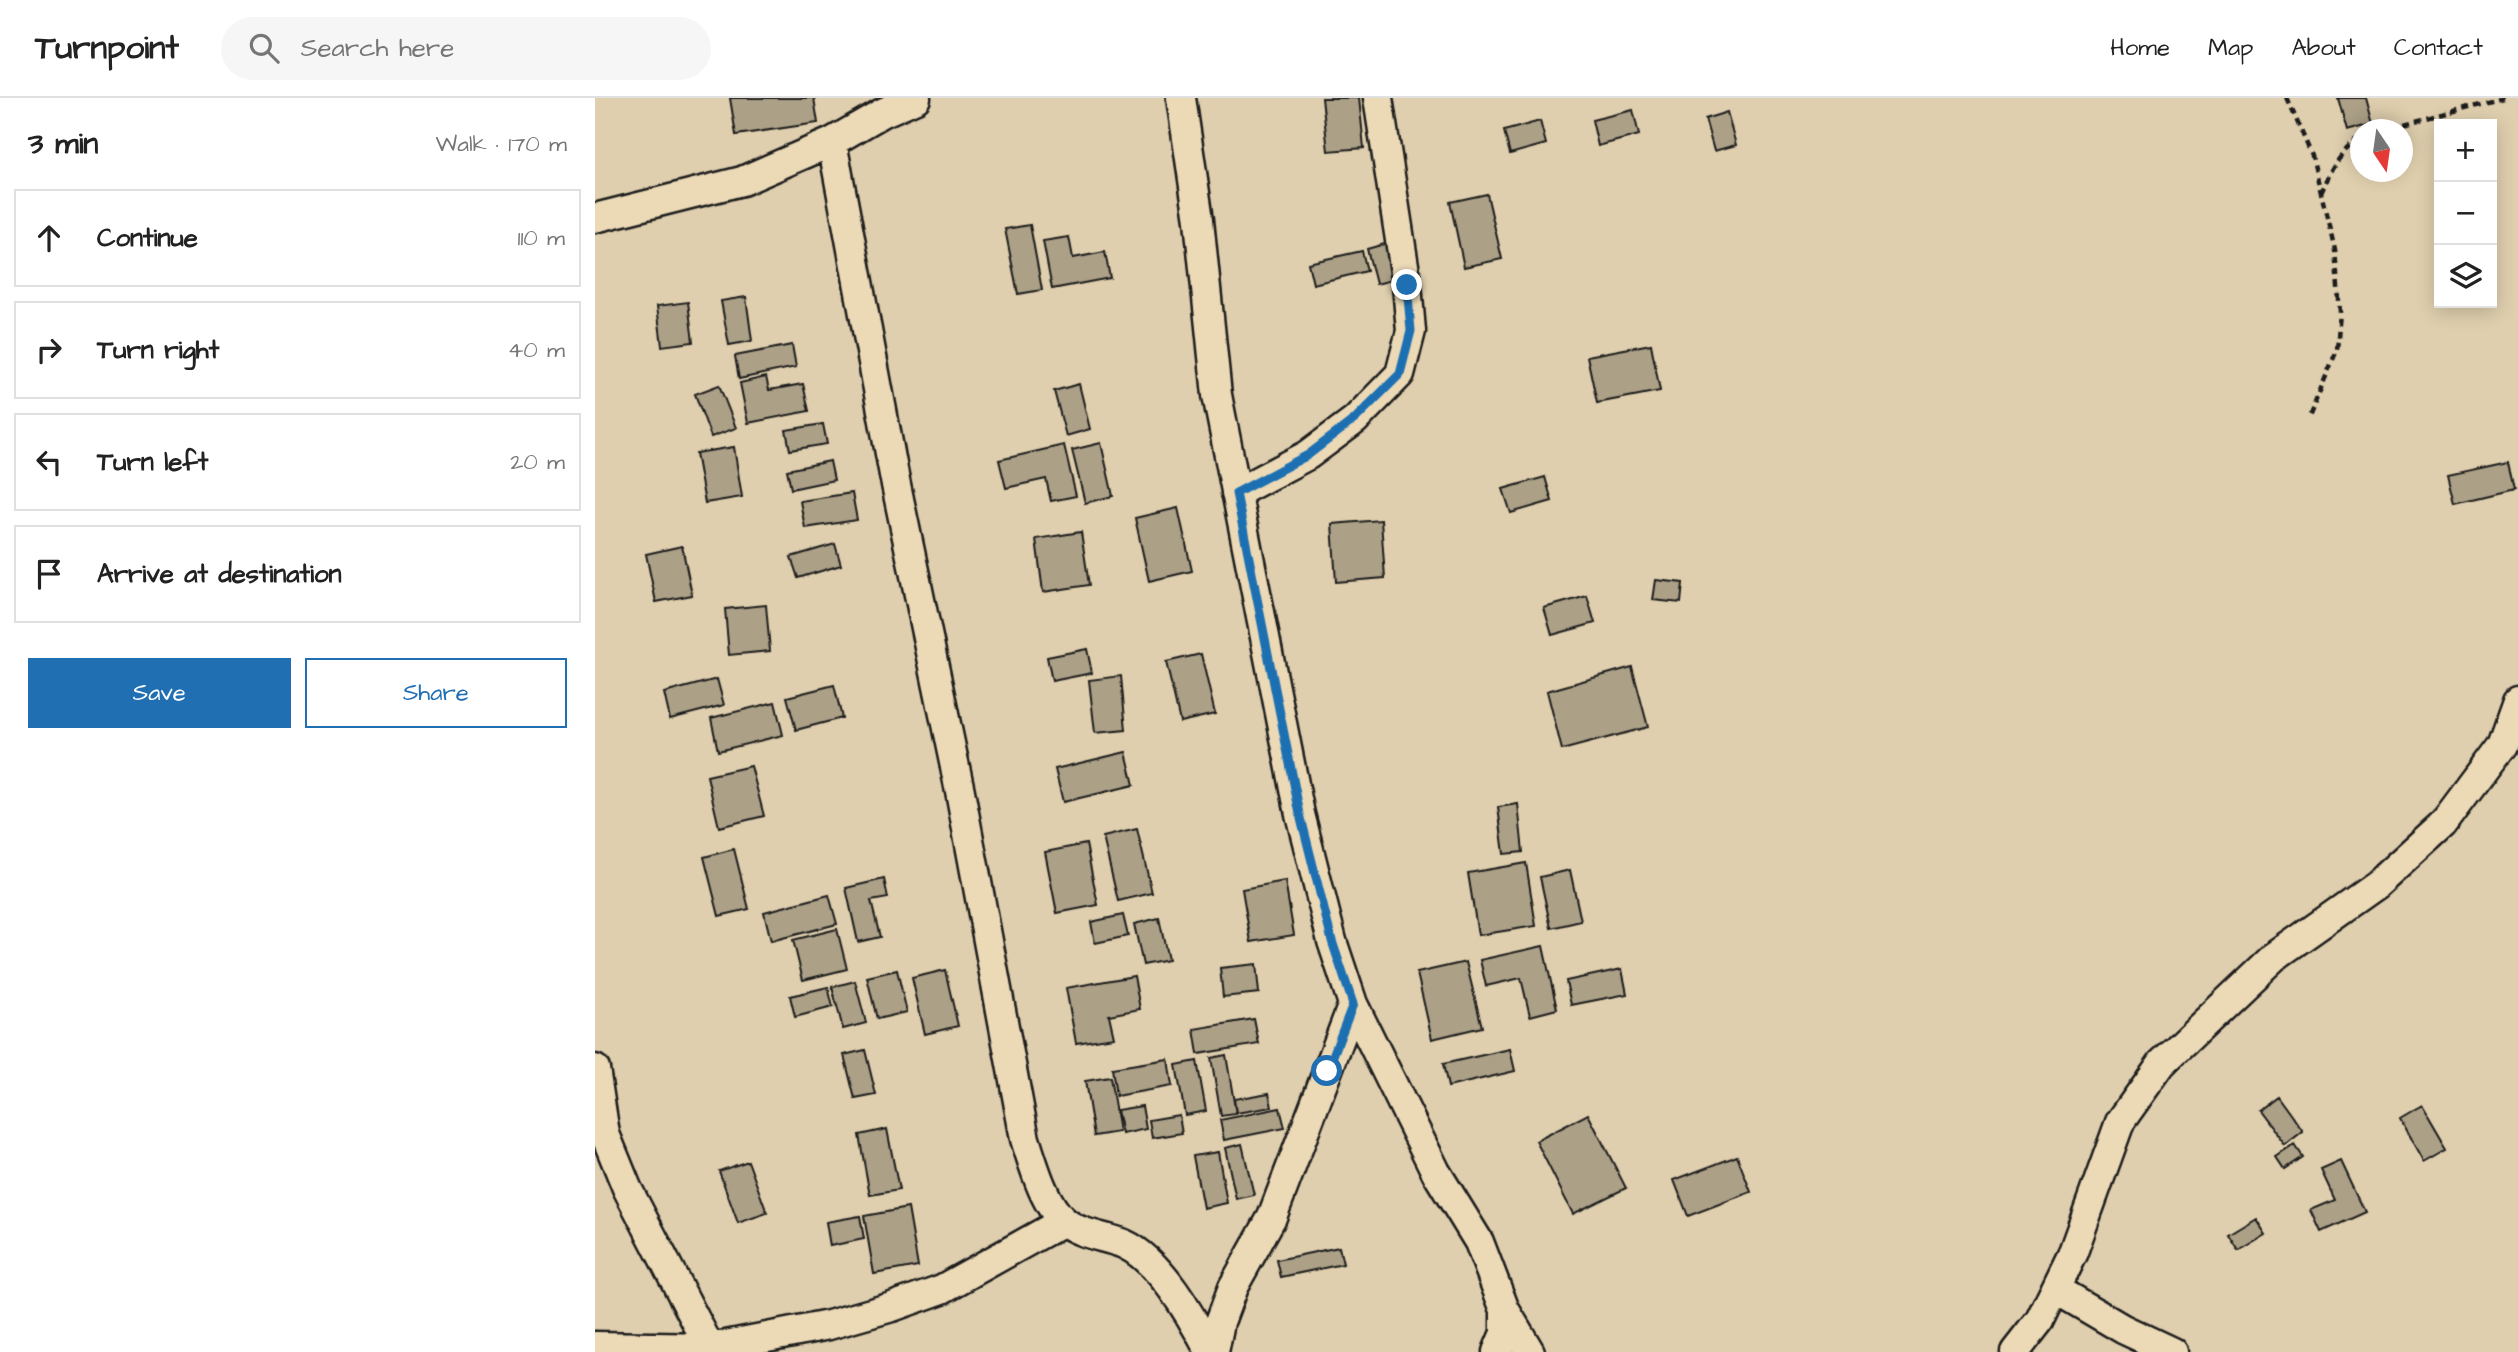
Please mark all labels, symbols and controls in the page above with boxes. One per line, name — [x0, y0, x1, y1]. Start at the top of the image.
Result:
search box — [221, 17, 711, 80]
text: Turnpoint — [35, 25, 179, 71]
icon: search — [245, 29, 283, 67]
text: Search here — [301, 30, 454, 66]
text: Home — [2110, 31, 2170, 65]
text: Map — [2208, 31, 2253, 65]
text: About — [2291, 31, 2356, 65]
text: Contact — [2394, 31, 2483, 65]
north arrow — [2350, 119, 2413, 182]
map controls — [2434, 119, 2497, 308]
button: + — [2434, 119, 2497, 182]
text: 3 min — [28, 123, 98, 165]
text: Walk · 170 m — [436, 128, 567, 160]
button: − — [2434, 182, 2497, 245]
icon: ahead — [30, 219, 68, 257]
text: Continue — [97, 220, 198, 256]
text: 110 m — [517, 222, 565, 254]
button: layers — [2434, 245, 2497, 308]
route end — [1391, 269, 1422, 300]
icon: right — [30, 331, 68, 369]
text: Turn right — [97, 332, 219, 368]
text: 40 m — [508, 334, 565, 366]
icon: left — [30, 443, 68, 481]
text: Turn left — [97, 444, 208, 480]
text: 20 m — [510, 446, 565, 478]
icon: arrive — [30, 555, 68, 593]
text: Arrive at destination — [97, 556, 342, 592]
button: Save — [28, 658, 291, 728]
button: Share — [305, 658, 567, 728]
route start — [1311, 1055, 1342, 1086]

